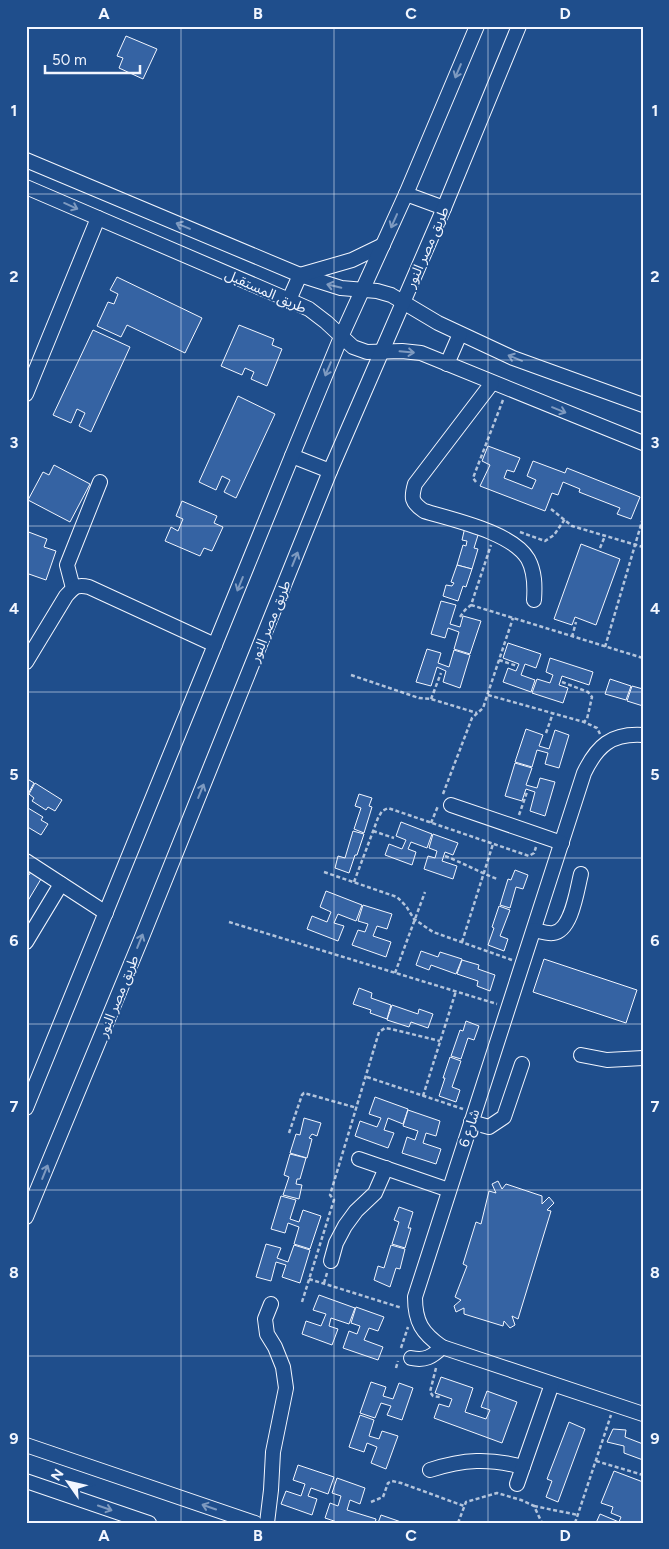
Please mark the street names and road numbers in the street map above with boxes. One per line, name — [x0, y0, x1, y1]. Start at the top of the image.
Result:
street label: طريق مصر النور — [402, 204, 454, 292]
street label: طريق المستقبل — [222, 266, 309, 318]
street label: طريق مصر النور — [246, 578, 296, 666]
street label: طريق مصر النور — [94, 953, 144, 1041]
street label: شارع 6 — [455, 1107, 485, 1150]

